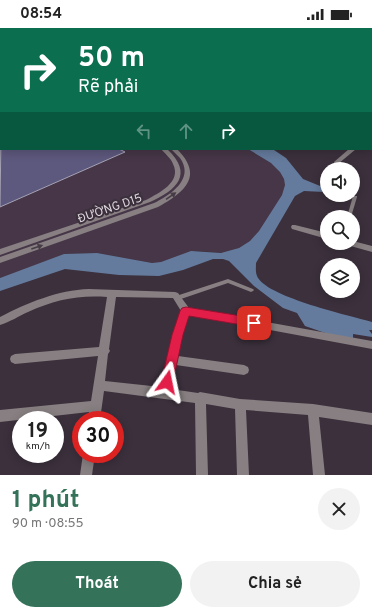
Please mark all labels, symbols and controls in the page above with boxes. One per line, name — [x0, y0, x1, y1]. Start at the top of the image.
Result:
text: 08:54 — [20, 5, 62, 24]
text: 50 m — [78, 41, 145, 77]
icon: right — [12, 44, 64, 96]
text: Rẽ phải — [78, 76, 138, 99]
icon: left — [133, 120, 155, 142]
icon: ahead — [175, 120, 197, 142]
icon: right — [217, 120, 239, 142]
map controls — [320, 162, 360, 298]
button: sound — [320, 162, 360, 202]
street label: ĐƯỜNG D15 — [76, 190, 144, 228]
one-way arrow — [166, 192, 177, 200]
button: search — [320, 210, 360, 250]
one-way arrow — [31, 244, 43, 250]
button: layers — [320, 258, 360, 298]
pin — [237, 306, 271, 340]
icon: arrive — [243, 312, 265, 334]
position arrow — [146, 361, 188, 403]
speed limit sign: 30 — [72, 411, 124, 463]
text: 19 — [28, 419, 48, 445]
text: km/h — [26, 440, 50, 453]
text: 1 phút — [12, 486, 79, 516]
button: close — [318, 488, 360, 530]
text: 90 m · 08:55 — [12, 516, 84, 532]
button: Thoát — [12, 561, 182, 607]
button: Chia sẻ — [190, 561, 360, 607]

